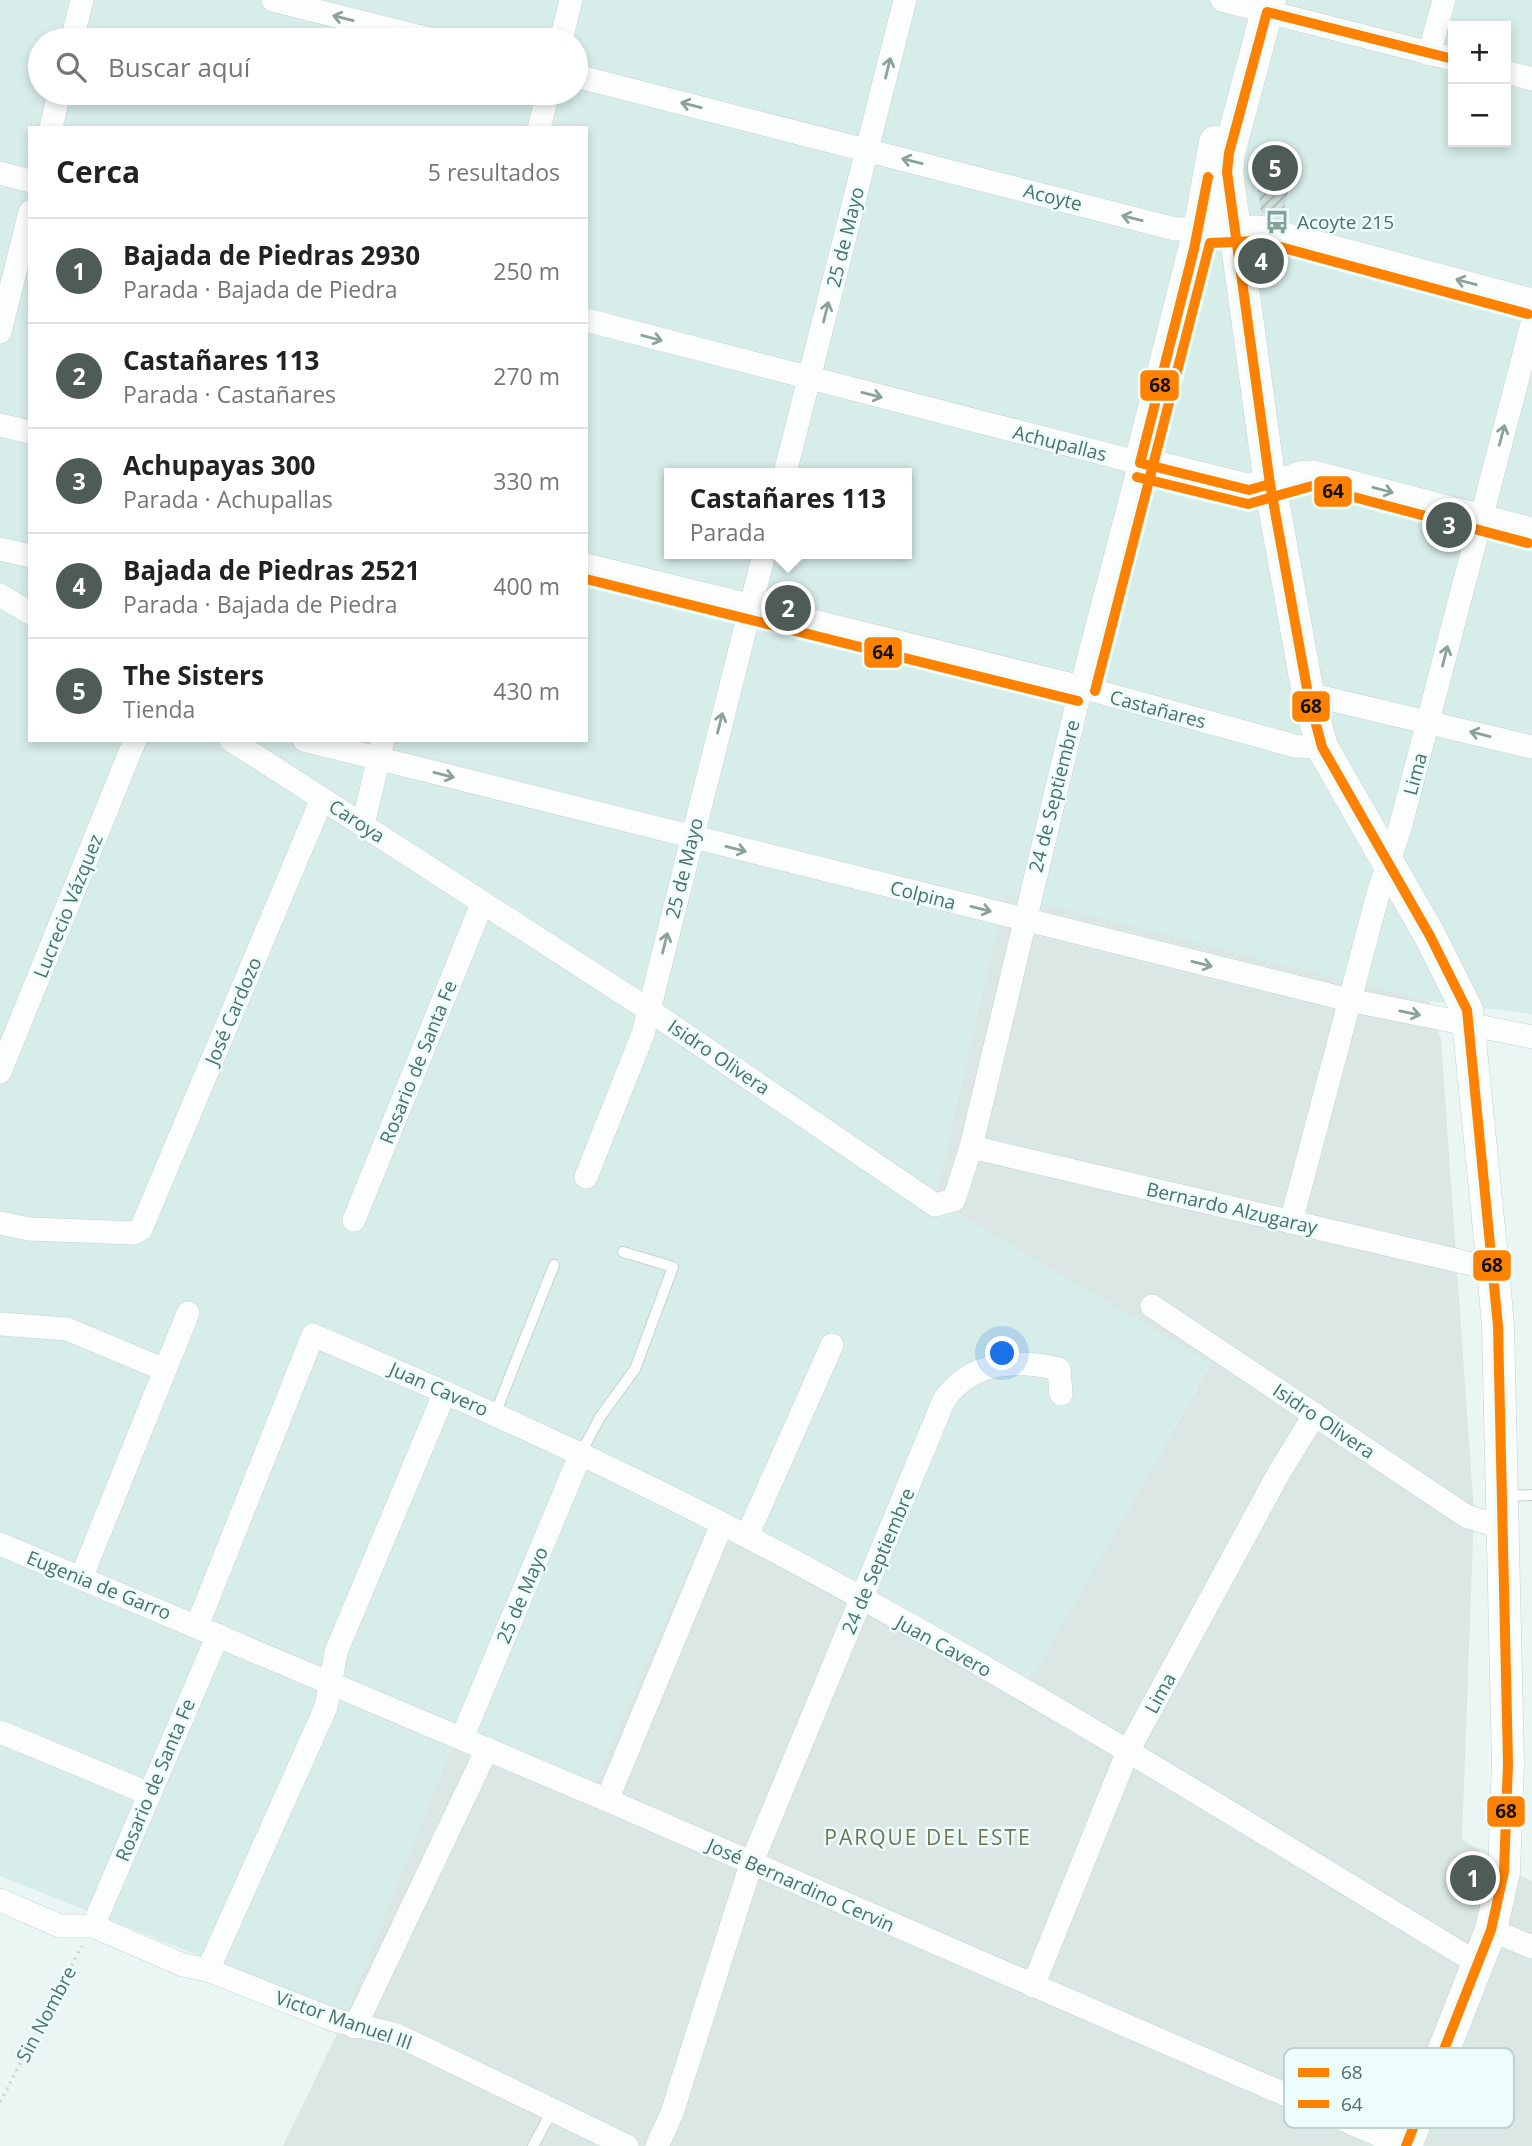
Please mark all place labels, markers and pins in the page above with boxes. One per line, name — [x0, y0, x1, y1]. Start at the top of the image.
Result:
pin: 5 — [1252, 142, 1298, 194]
bus stop icon: Acoyte 215 — [1263, 208, 1291, 236]
place label: Acoyte 215 — [1297, 209, 1394, 235]
pin: 4 — [1238, 235, 1284, 287]
pin: 3 — [1426, 499, 1472, 551]
pin: 2 — [765, 582, 811, 634]
pin: 1 — [1450, 1852, 1496, 1904]

